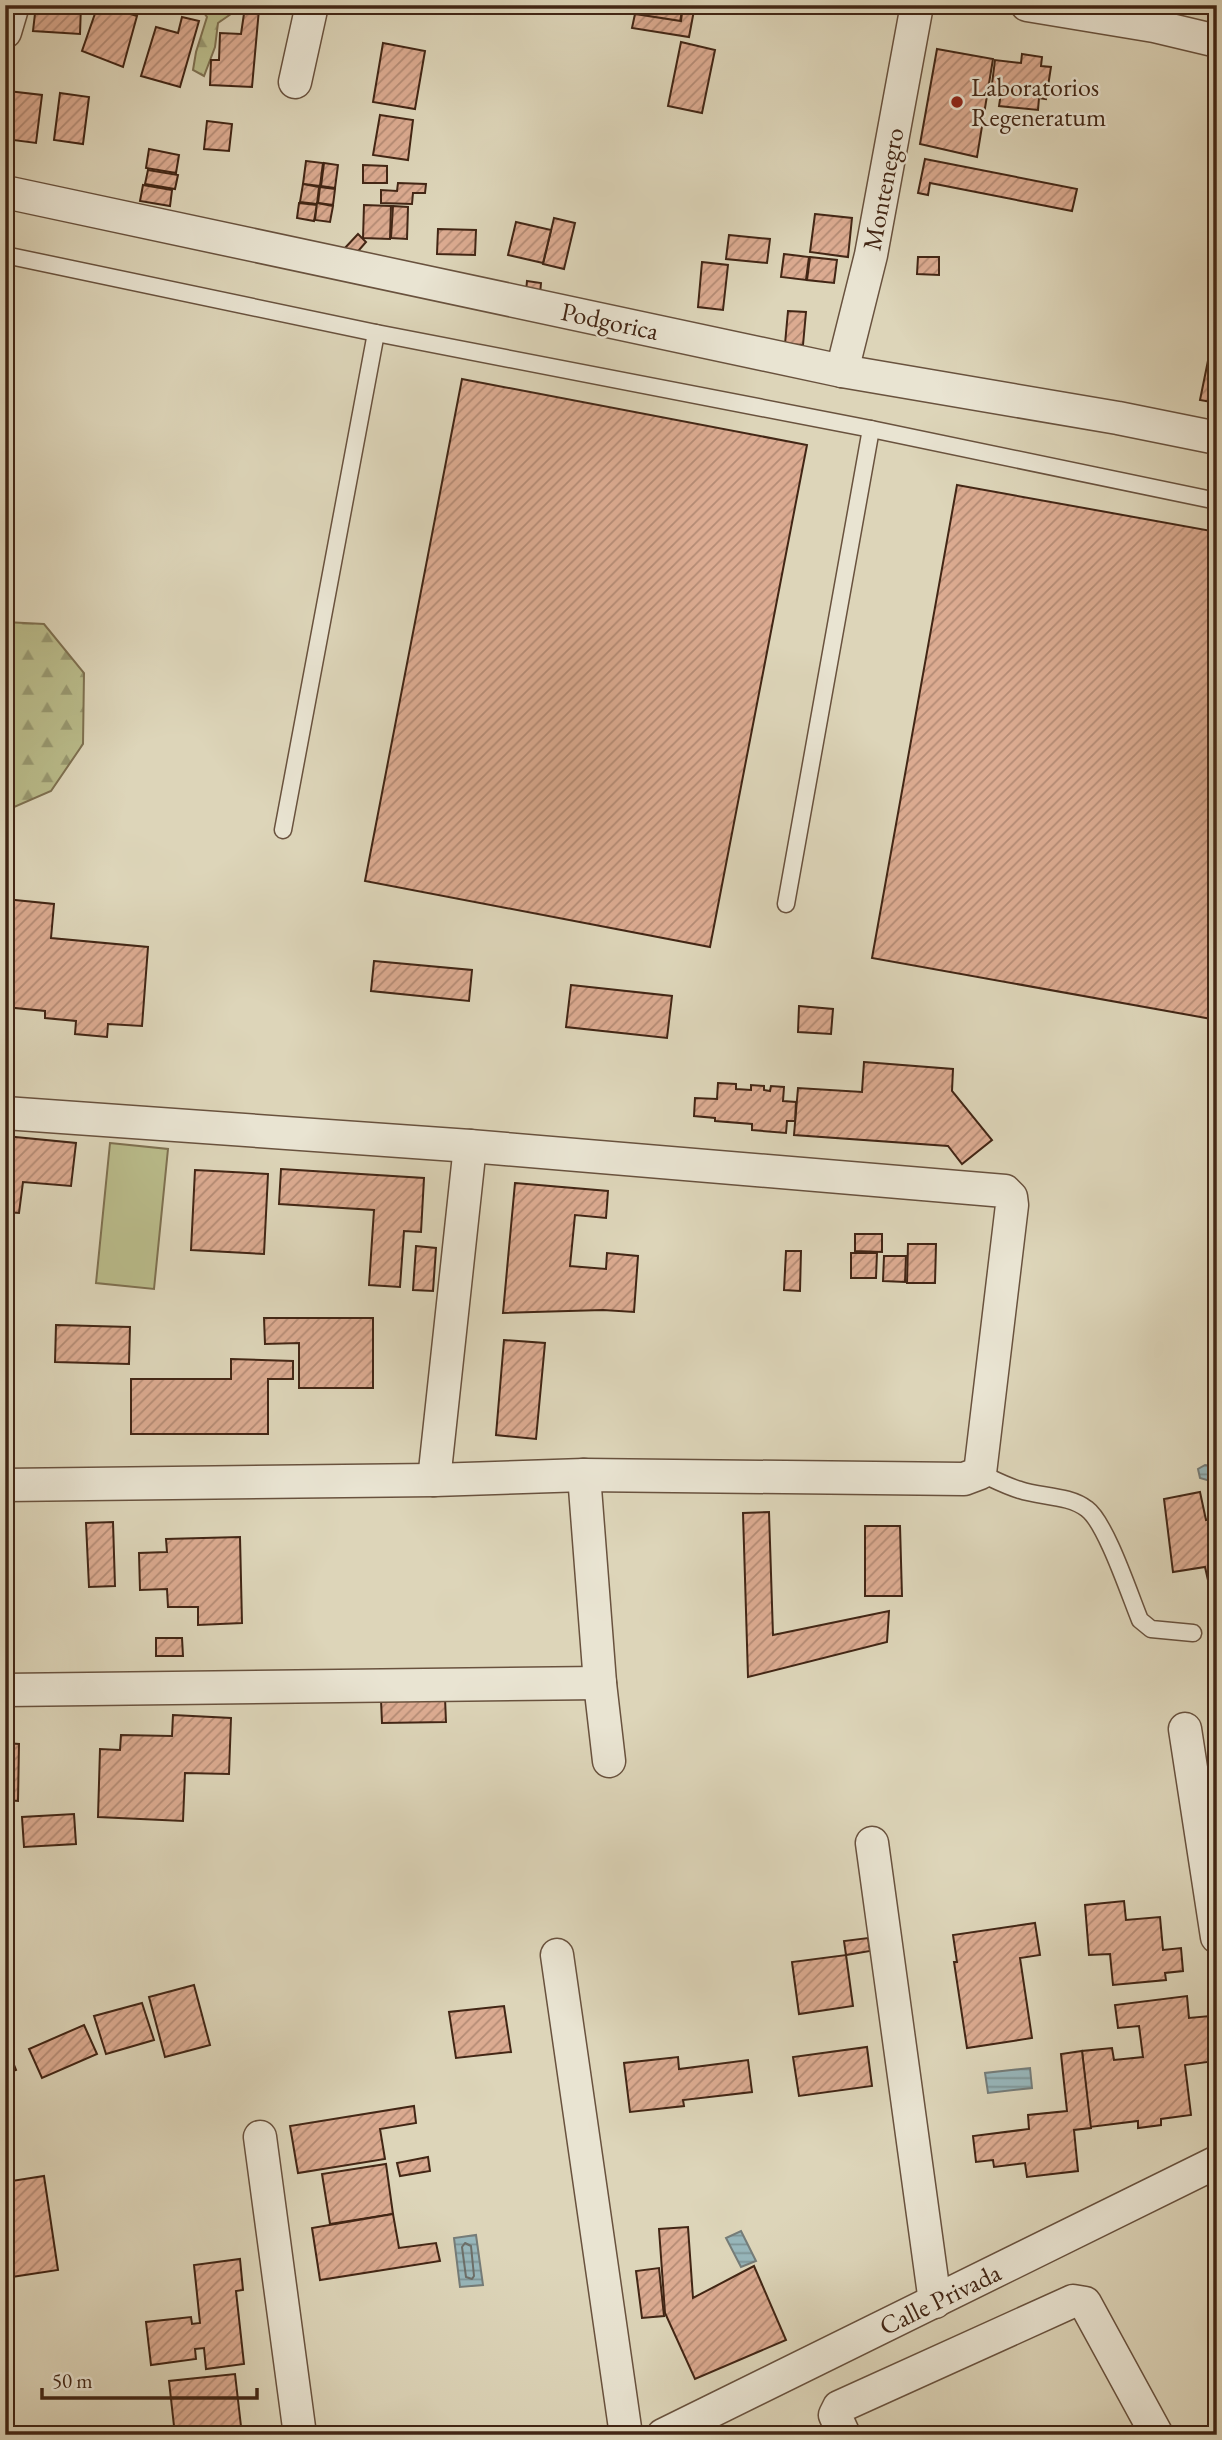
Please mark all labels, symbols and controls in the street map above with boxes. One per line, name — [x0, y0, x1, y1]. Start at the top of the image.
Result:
place label: Laboratorios Regeneratum — [971, 70, 1106, 134]
marker: Laboratorios Regeneratum — [949, 94, 965, 110]
street label: Montenegro — [854, 125, 912, 253]
street label: Podgorica — [558, 294, 662, 348]
street label: Calle Privada — [874, 2255, 1007, 2343]
scale bar — [42, 2356, 257, 2400]
text: 50 m — [52, 2367, 93, 2394]

